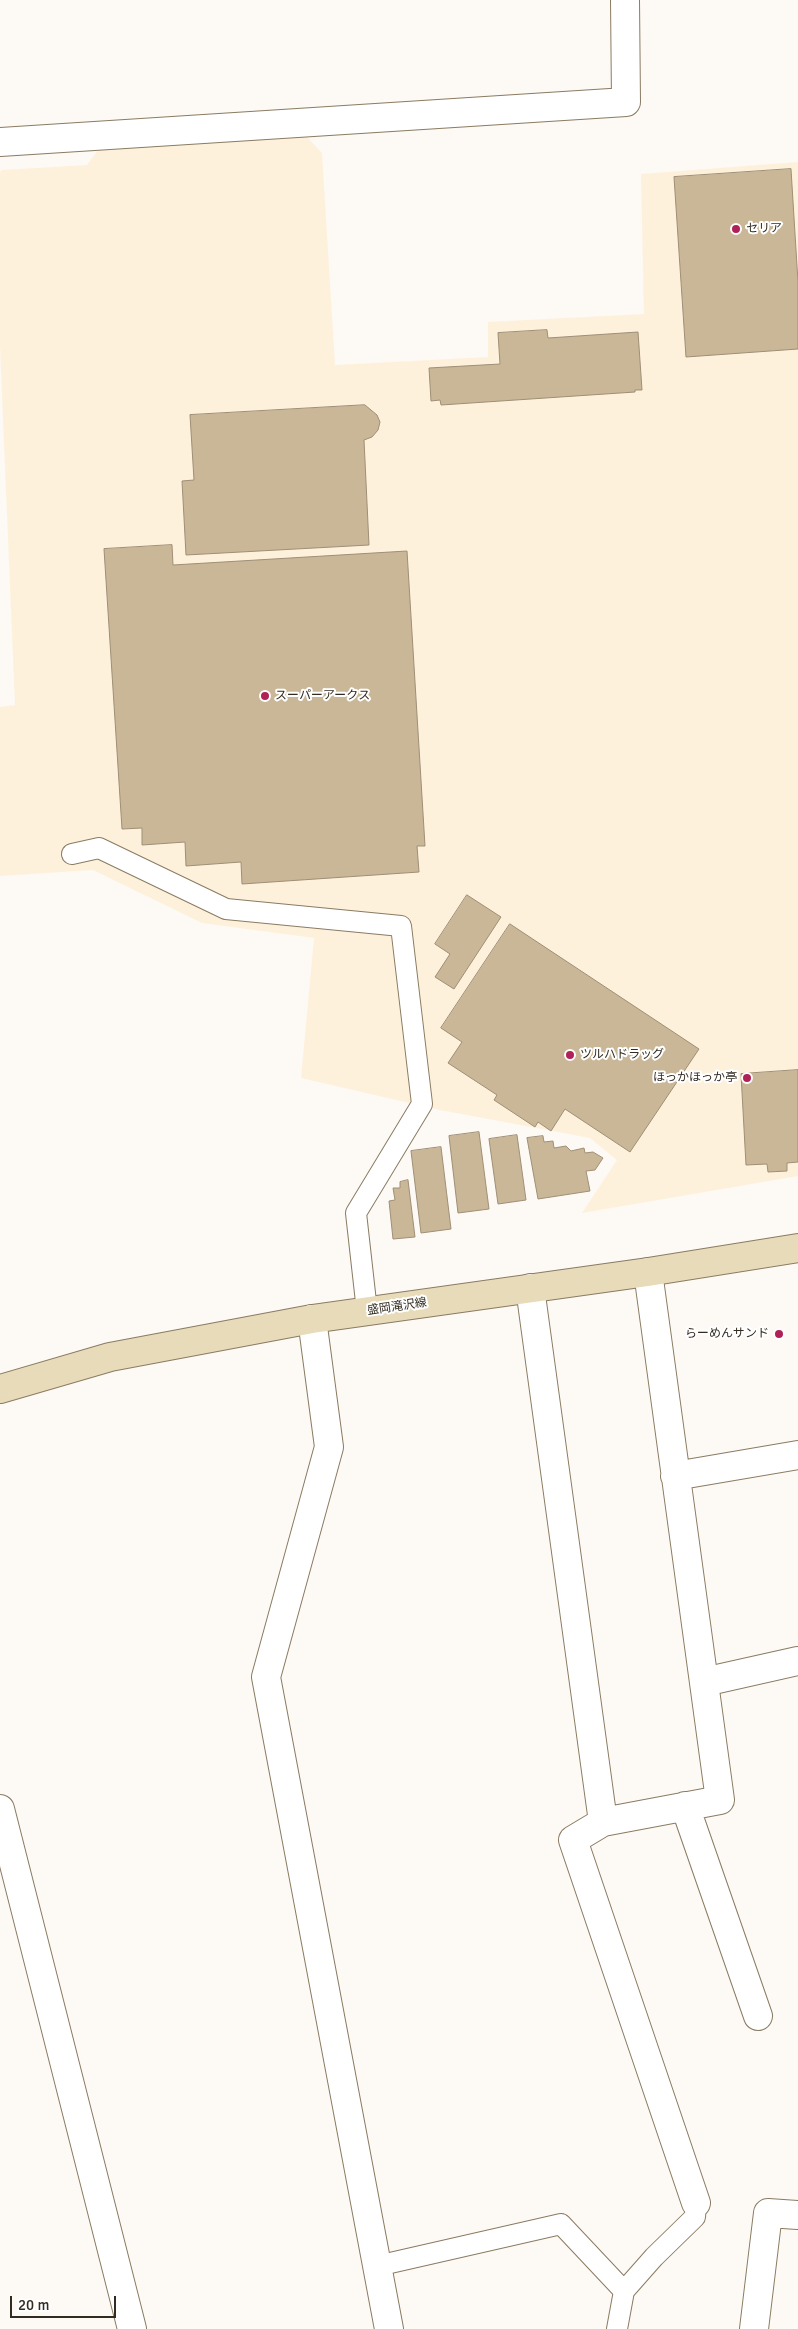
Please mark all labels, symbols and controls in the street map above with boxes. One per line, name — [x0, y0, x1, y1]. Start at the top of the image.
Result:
place label: セリア — [746, 222, 782, 236]
marker: セリア — [730, 223, 742, 235]
place label: スーパーアークス — [275, 689, 370, 703]
marker: スーパーアークス — [259, 690, 271, 702]
place label: ツルハドラッグ — [580, 1048, 664, 1062]
marker: ツルハドラッグ — [564, 1049, 576, 1061]
place label: ほっかほっか亭 — [653, 1071, 737, 1085]
marker: ほっかほっか亭 — [741, 1072, 753, 1084]
street label: 盛岡滝沢線 — [366, 1296, 428, 1318]
place label: らーめんサンド — [685, 1327, 769, 1341]
marker: らーめんサンド — [773, 1328, 785, 1340]
scale bar — [12, 2286, 119, 2318]
text: 20 m — [18, 2296, 49, 2314]

